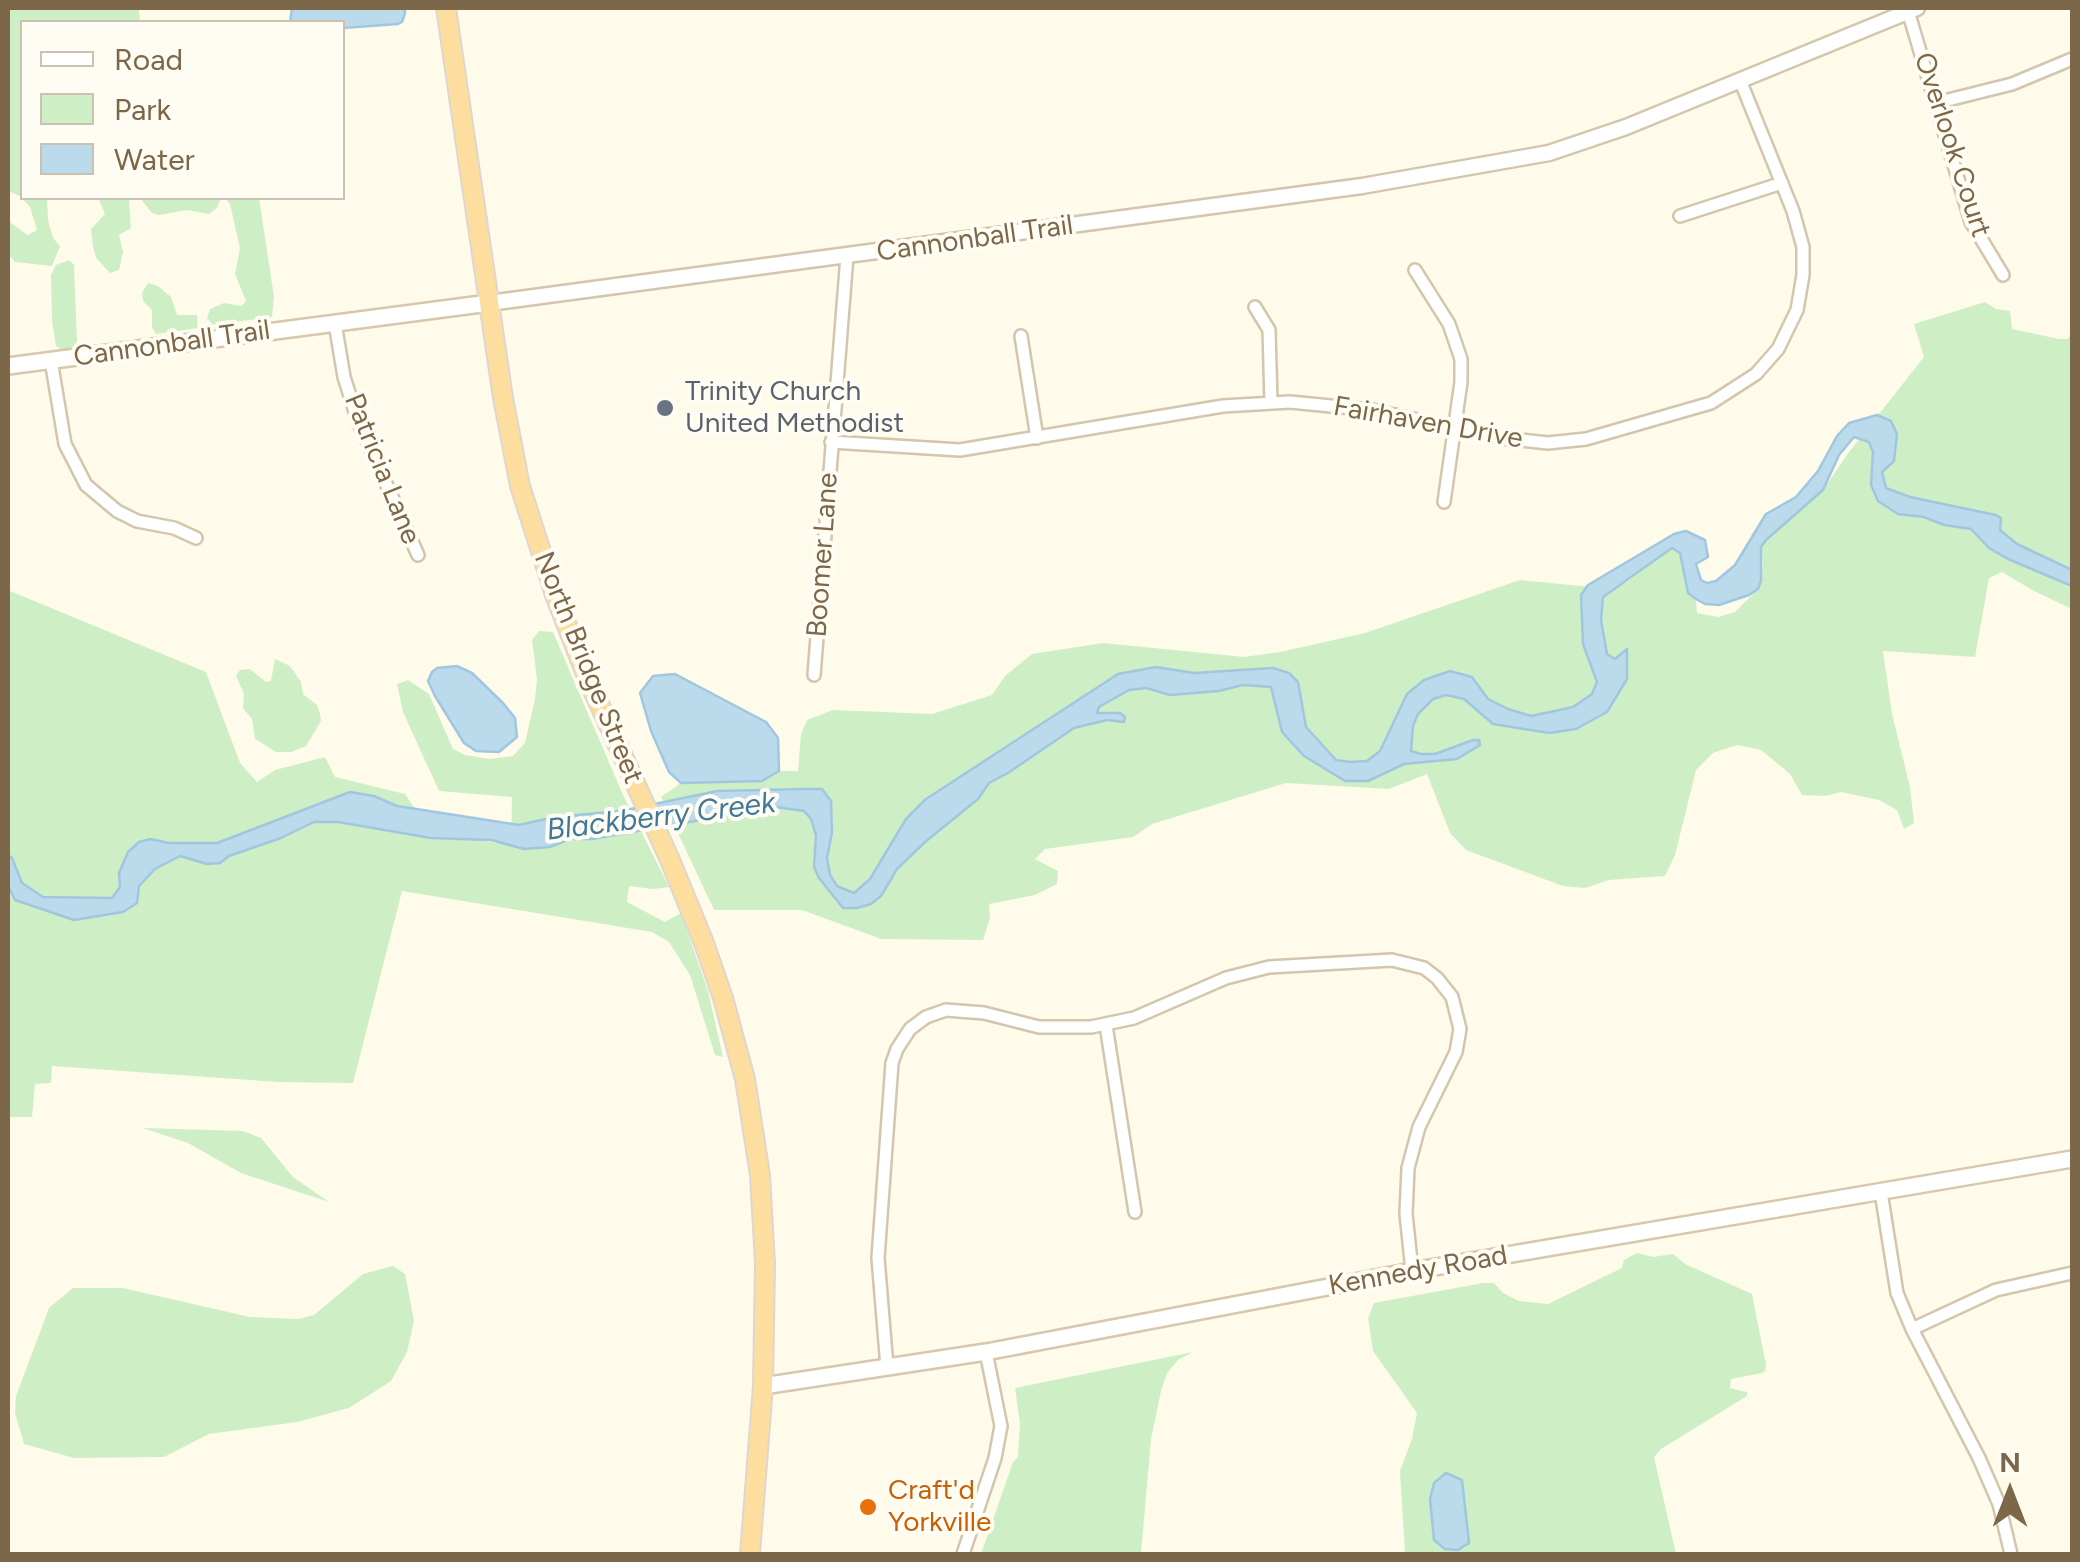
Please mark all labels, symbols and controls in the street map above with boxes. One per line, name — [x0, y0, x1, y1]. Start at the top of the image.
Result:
legend — [20, 20, 345, 200]
text: Road — [114, 41, 183, 78]
street label: Overlook Court — [1906, 49, 1998, 241]
text: Park — [114, 91, 171, 128]
text: Water — [114, 141, 195, 178]
street label: Cannonball Trail — [875, 209, 1075, 269]
street label: Cannonball Trail — [72, 314, 272, 374]
place label: Trinity Church United Methodist — [685, 375, 904, 441]
street label: Patricia Lane — [337, 389, 427, 549]
street label: Fairhaven Drive — [1331, 390, 1525, 456]
marker: Trinity Church United Methodist — [654, 397, 676, 419]
street label: Boomer Lane — [800, 472, 846, 638]
street label: North Bridge Street — [526, 547, 650, 789]
water label: Blackberry Creek — [545, 785, 777, 849]
street label: Kennedy Road — [1326, 1239, 1510, 1303]
north arrow — [1960, 1442, 2060, 1542]
text: N — [1999, 1445, 2021, 1479]
place label: Craft'd Yorkville — [888, 1474, 991, 1540]
marker: Craft'd Yorkville — [857, 1496, 879, 1518]

